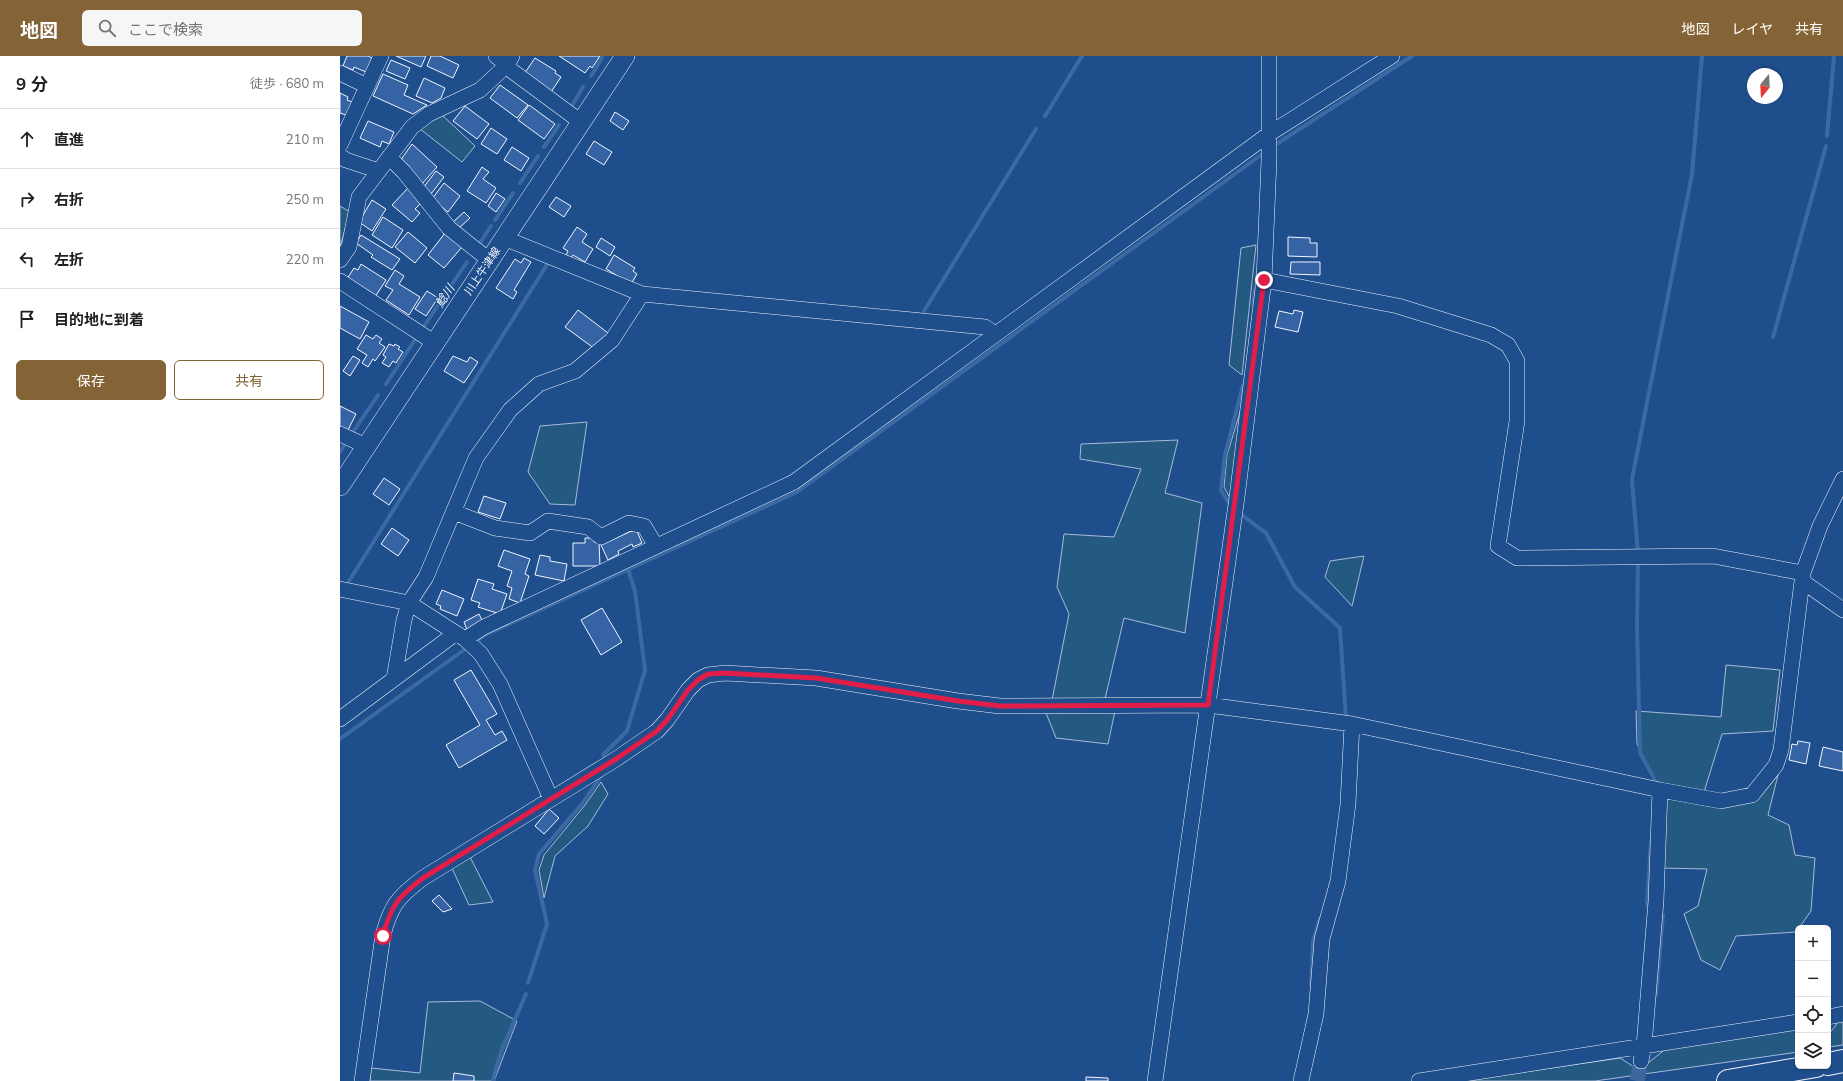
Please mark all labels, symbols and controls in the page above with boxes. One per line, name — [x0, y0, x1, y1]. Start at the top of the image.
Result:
search box — [82, 10, 362, 46]
icon: search — [96, 17, 118, 39]
text: 地図 — [20, 18, 58, 42]
text: ここで検索 — [128, 20, 203, 39]
text: 地図 — [1681, 20, 1709, 38]
text: レイヤ — [1731, 20, 1773, 38]
text: 共有 — [1795, 20, 1823, 38]
north arrow — [1747, 68, 1783, 104]
text: 9 分 — [16, 73, 48, 94]
text: 徒歩 · 680 m — [250, 75, 324, 91]
icon: ahead — [16, 128, 38, 150]
text: 直進 — [54, 130, 84, 149]
text: 210 m — [286, 131, 324, 147]
icon: right — [16, 188, 38, 210]
text: 右折 — [54, 190, 84, 209]
text: 250 m — [286, 191, 324, 207]
street label: 川上牛津線 — [461, 244, 503, 298]
icon: left — [16, 248, 38, 270]
text: 左折 — [54, 250, 84, 269]
text: 220 m — [286, 251, 324, 267]
route end — [1255, 271, 1273, 289]
water label: 鯰川 — [432, 280, 459, 310]
icon: arrive — [16, 308, 38, 330]
text: 目的地に到着 — [54, 310, 144, 329]
button: 保存 — [16, 360, 166, 400]
button: 共有 — [174, 360, 324, 400]
map controls — [1795, 925, 1831, 1069]
button: + — [1795, 925, 1831, 961]
route start — [374, 927, 392, 945]
button: − — [1795, 961, 1831, 997]
button: locate — [1795, 997, 1831, 1033]
button: layers — [1795, 1033, 1831, 1069]

